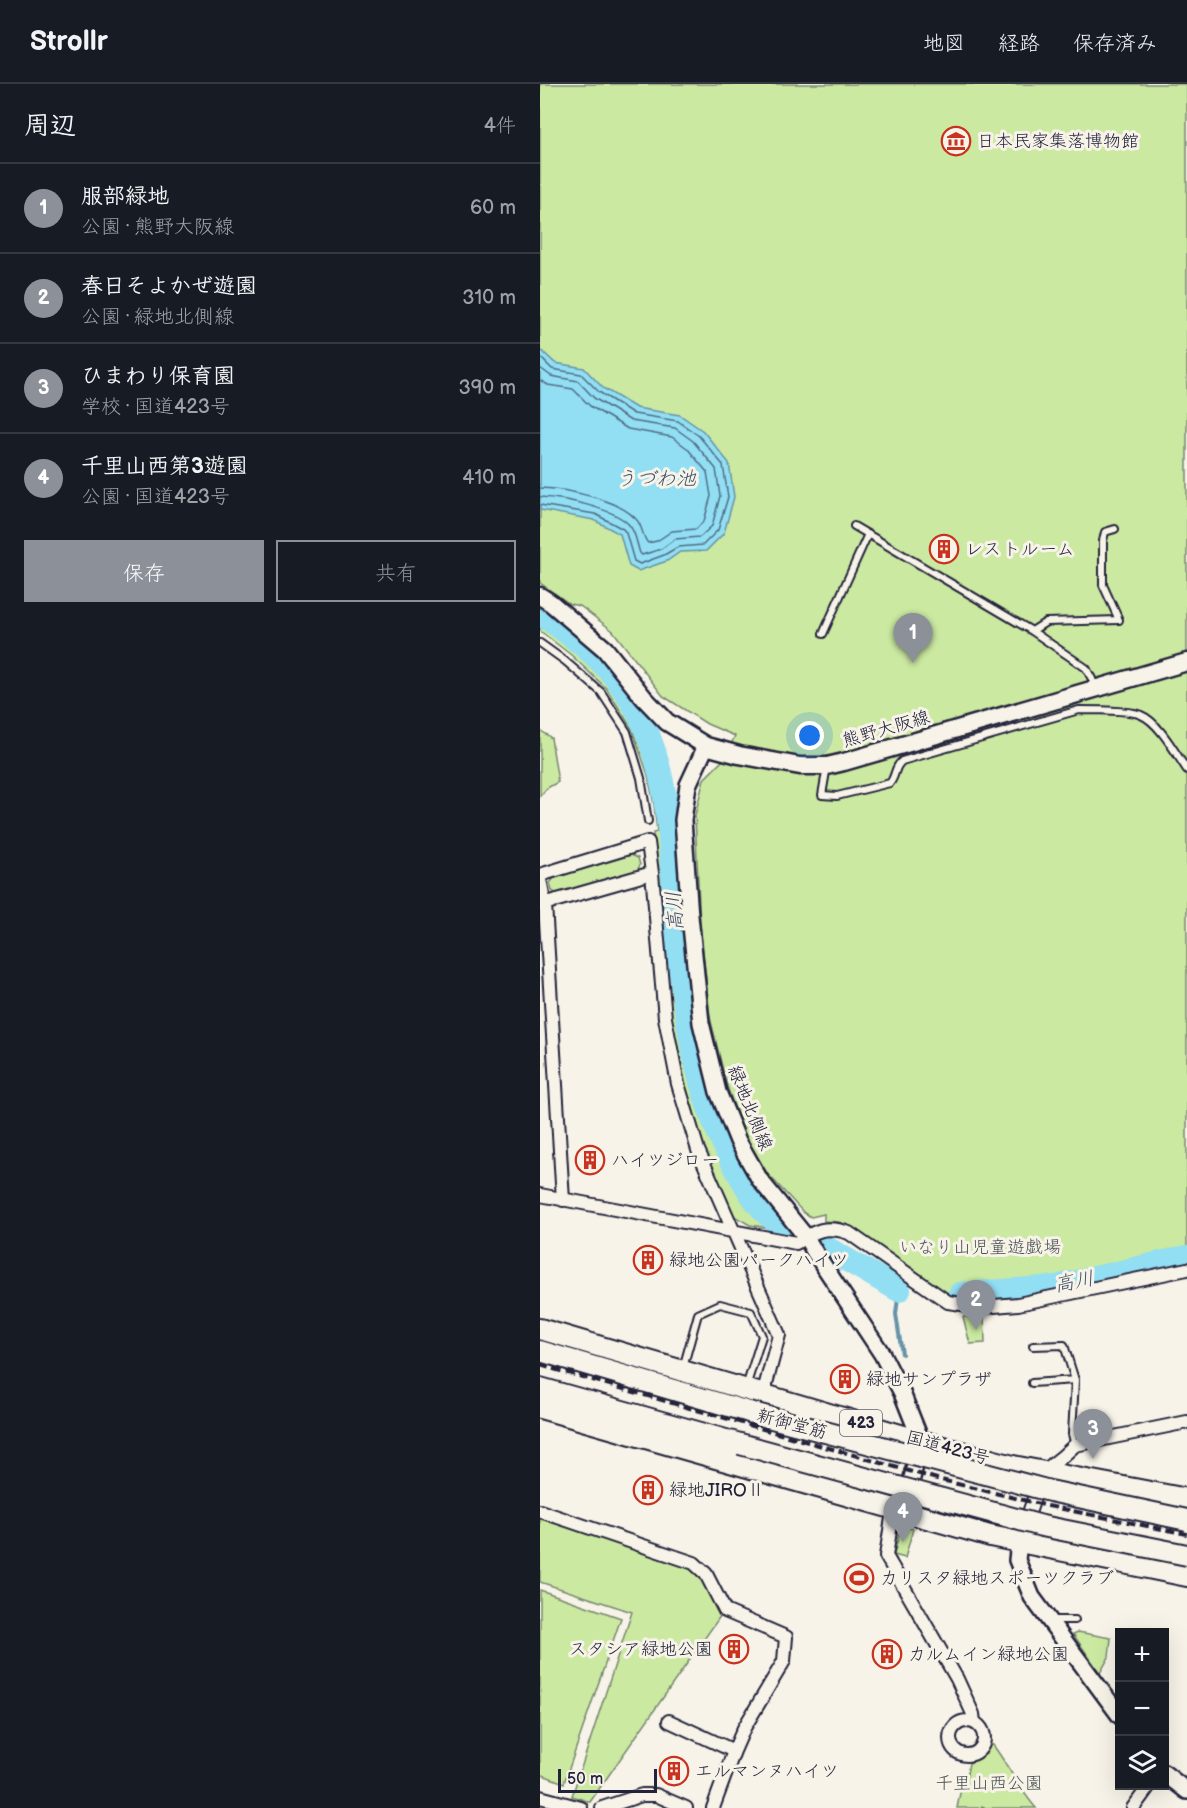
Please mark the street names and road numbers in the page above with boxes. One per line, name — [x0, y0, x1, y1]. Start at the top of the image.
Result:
street label: 熊野大阪線 — [840, 707, 932, 751]
street label: 緑地北側線 — [723, 1062, 777, 1154]
street label: 新御堂筋 — [755, 1405, 829, 1443]
road number: 423 — [840, 1410, 882, 1436]
street label: 国道423号 — [904, 1427, 992, 1469]

